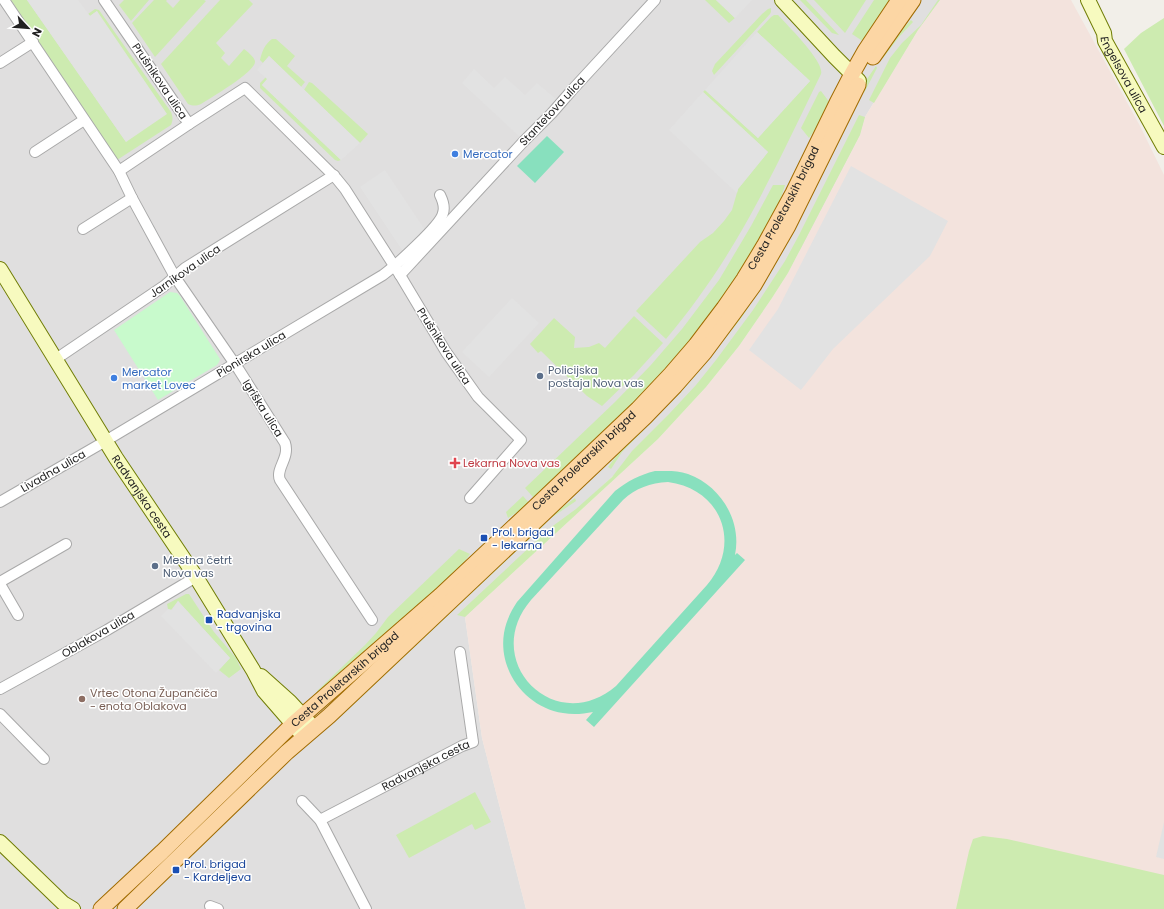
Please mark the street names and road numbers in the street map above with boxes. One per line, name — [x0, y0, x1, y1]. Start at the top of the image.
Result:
street label: Engelsova ulica — [1096, 35, 1151, 116]
street label: Prušnikova ulica — [129, 40, 191, 122]
street label: Stantetova ulica — [515, 73, 589, 149]
street label: Cesta Proletarskih brigad — [743, 143, 823, 273]
street label: Jarnikova ulica — [146, 241, 224, 301]
street label: Prušnikova ulica — [413, 304, 475, 388]
street label: Pionirska ulica — [213, 327, 289, 381]
street label: Igriška ulica — [239, 376, 287, 440]
street label: Cesta Proletarskih brigad — [528, 407, 640, 514]
street label: Livadna ulica — [18, 446, 88, 496]
street label: Radvanjska cesta — [108, 451, 176, 541]
street label: Oblakova ulica — [58, 607, 138, 661]
street label: Cesta Proletarskih brigad — [287, 628, 402, 731]
street label: Radvanjska cesta — [379, 736, 472, 795]

